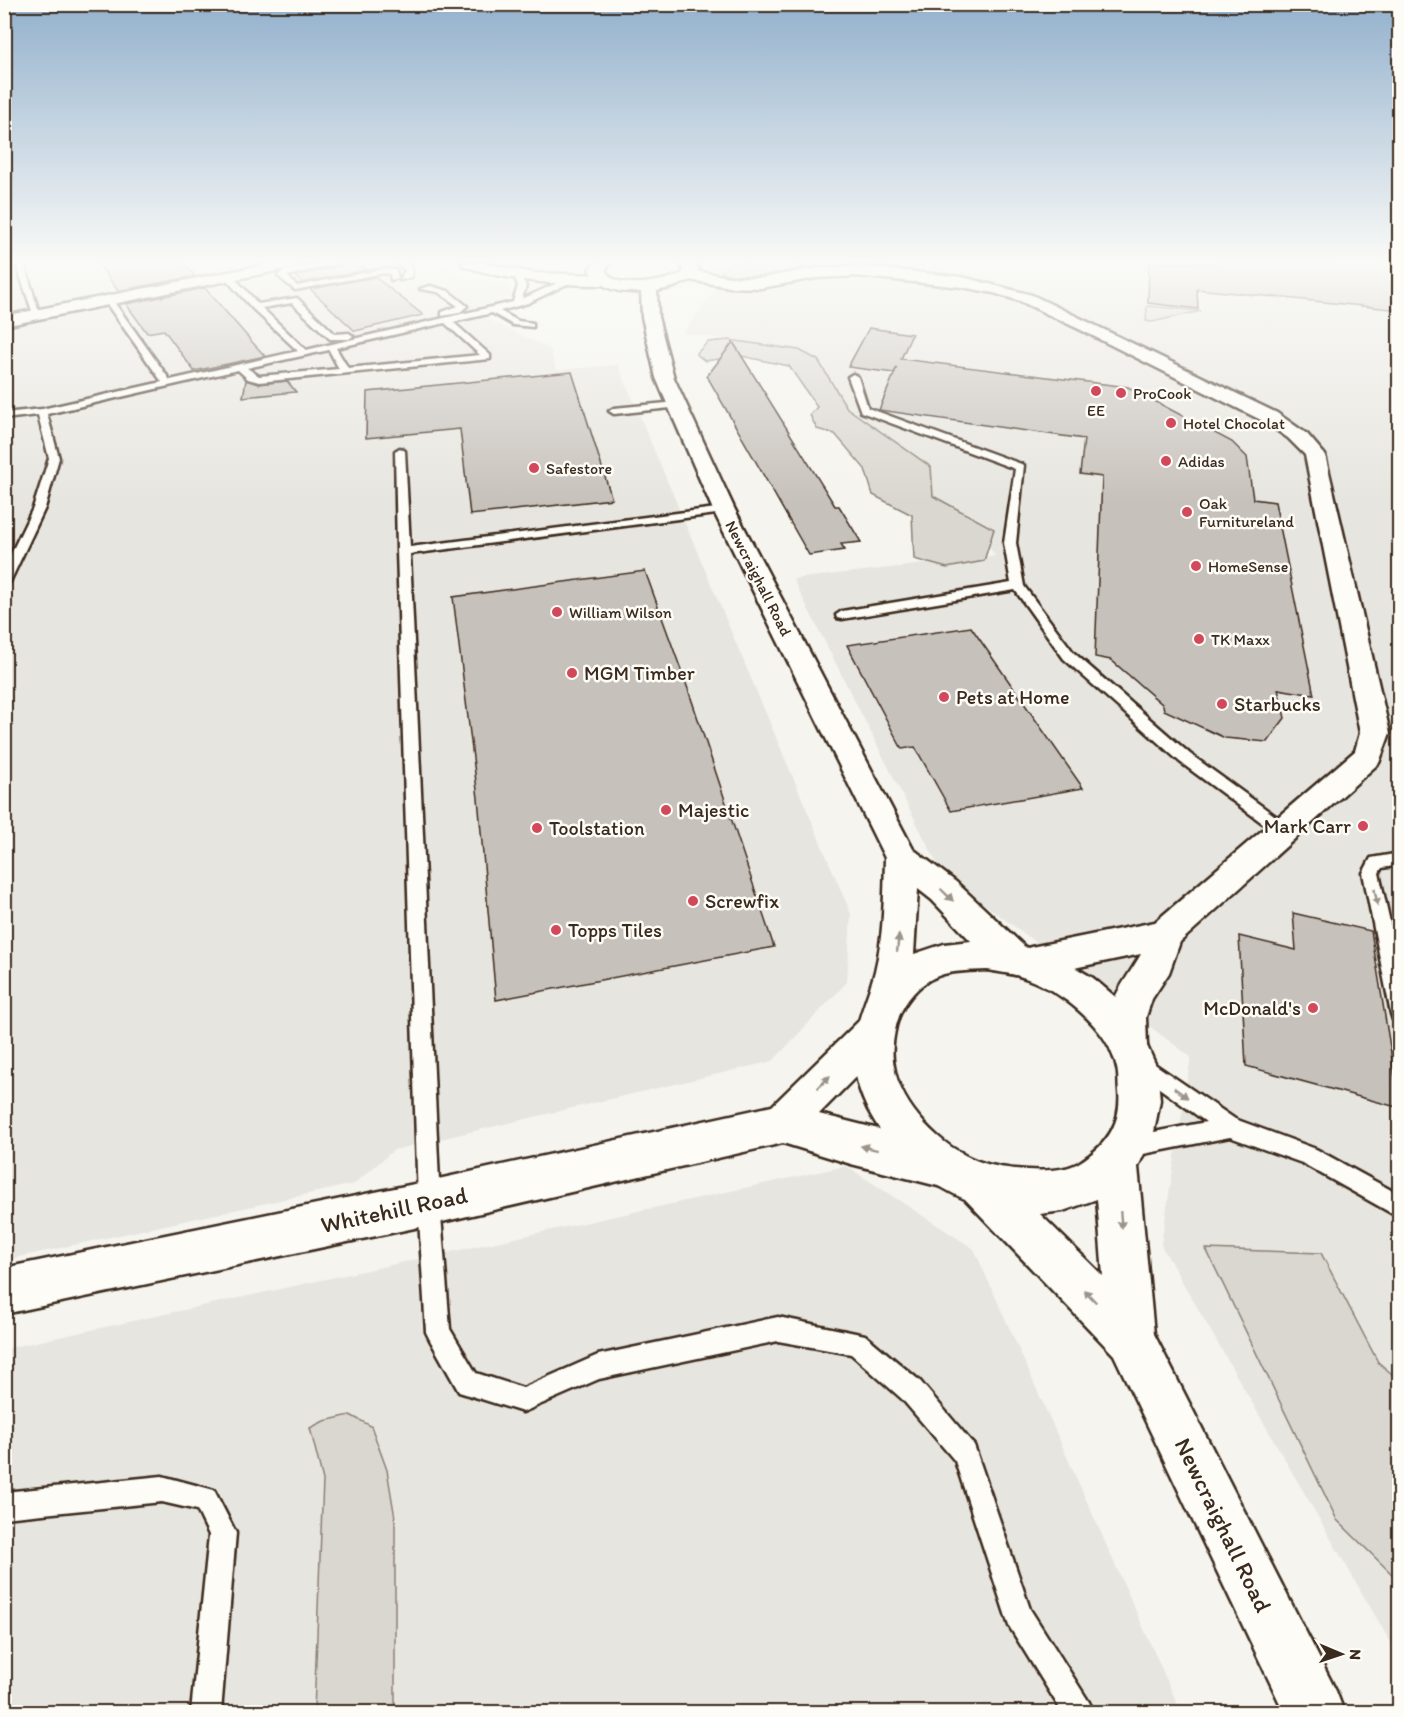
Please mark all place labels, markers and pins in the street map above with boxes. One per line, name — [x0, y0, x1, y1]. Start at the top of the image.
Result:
marker: EE — [1089, 384, 1103, 398]
place label: ProCook — [1133, 384, 1191, 403]
marker: ProCook — [1114, 386, 1128, 400]
place label: EE — [1087, 401, 1105, 420]
place label: Hotel Chocolat — [1183, 414, 1285, 433]
marker: Hotel Chocolat — [1164, 416, 1178, 430]
place label: Adidas — [1178, 452, 1225, 471]
marker: Adidas — [1159, 454, 1173, 468]
place label: Safestore — [546, 459, 612, 478]
marker: Safestore — [527, 461, 541, 475]
place label: Oak Furnitureland — [1199, 494, 1294, 531]
marker: Oak Furnitureland — [1180, 505, 1194, 519]
place label: HomeSense — [1208, 557, 1288, 576]
marker: HomeSense — [1189, 559, 1203, 573]
place label: William Wilson — [569, 603, 672, 622]
marker: William Wilson — [550, 605, 564, 619]
place label: TK Maxx — [1211, 630, 1270, 649]
marker: TK Maxx — [1192, 632, 1206, 646]
place label: MGM Timber — [584, 661, 695, 685]
marker: MGM Timber — [565, 666, 579, 680]
place label: Pets at Home — [956, 685, 1070, 709]
marker: Pets at Home — [937, 690, 951, 704]
place label: Starbucks — [1234, 692, 1321, 716]
marker: Starbucks — [1215, 697, 1229, 711]
place label: Majestic — [678, 798, 749, 822]
marker: Majestic — [659, 803, 673, 817]
place label: Mark Carr — [1264, 814, 1351, 838]
place label: Toolstation — [549, 816, 645, 840]
marker: Mark Carr — [1356, 819, 1370, 833]
marker: Toolstation — [530, 821, 544, 835]
place label: Screwfix — [705, 889, 779, 913]
marker: Screwfix — [686, 894, 700, 908]
place label: Topps Tiles — [568, 918, 662, 942]
marker: Topps Tiles — [549, 923, 563, 937]
place label: McDonald's — [1203, 996, 1301, 1020]
marker: McDonald's — [1306, 1001, 1320, 1015]

